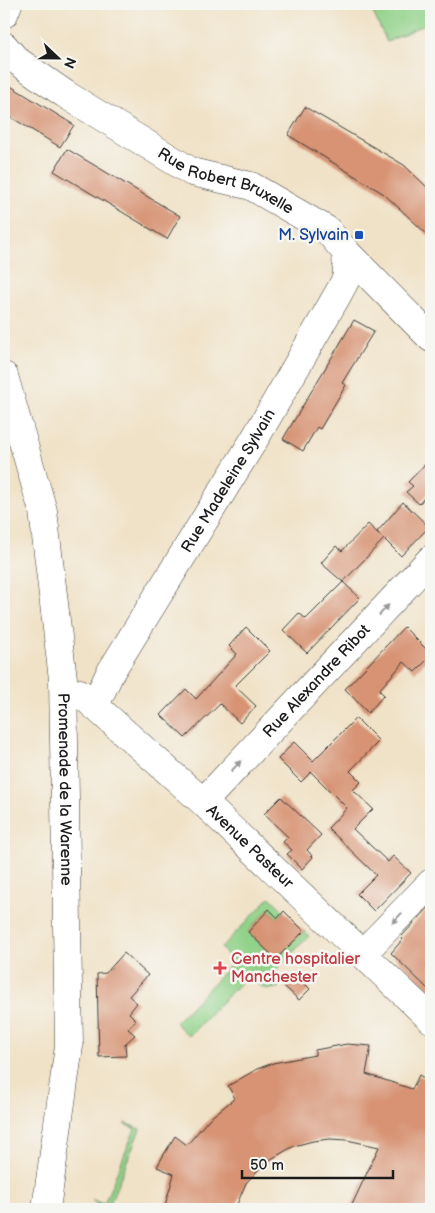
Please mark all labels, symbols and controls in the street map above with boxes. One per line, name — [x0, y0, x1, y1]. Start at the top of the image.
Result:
north arrow — [32, 32, 82, 82]
text: N — [60, 55, 79, 71]
street label: Rue Robert Bruxelle — [154, 144, 298, 218]
place label: M. Sylvain — [278, 226, 349, 245]
marker: M. Sylvain — [353, 229, 365, 241]
street label: Rue Madeleine Sylvain — [177, 406, 279, 556]
one-way arrow — [378, 604, 390, 616]
street label: Rue Alexandre Ribot — [259, 620, 374, 741]
street label: Promenade de la Warenne — [54, 693, 76, 886]
one-way arrow — [230, 760, 242, 772]
street label: Avenue Pasteur — [202, 801, 298, 893]
one-way arrow — [391, 912, 403, 924]
place label: Centre hospitalier Manchester — [231, 950, 360, 987]
marker: Centre hospitalier Manchester — [213, 961, 227, 975]
scale bar — [242, 1148, 394, 1180]
text: 50 m — [250, 1156, 284, 1175]

